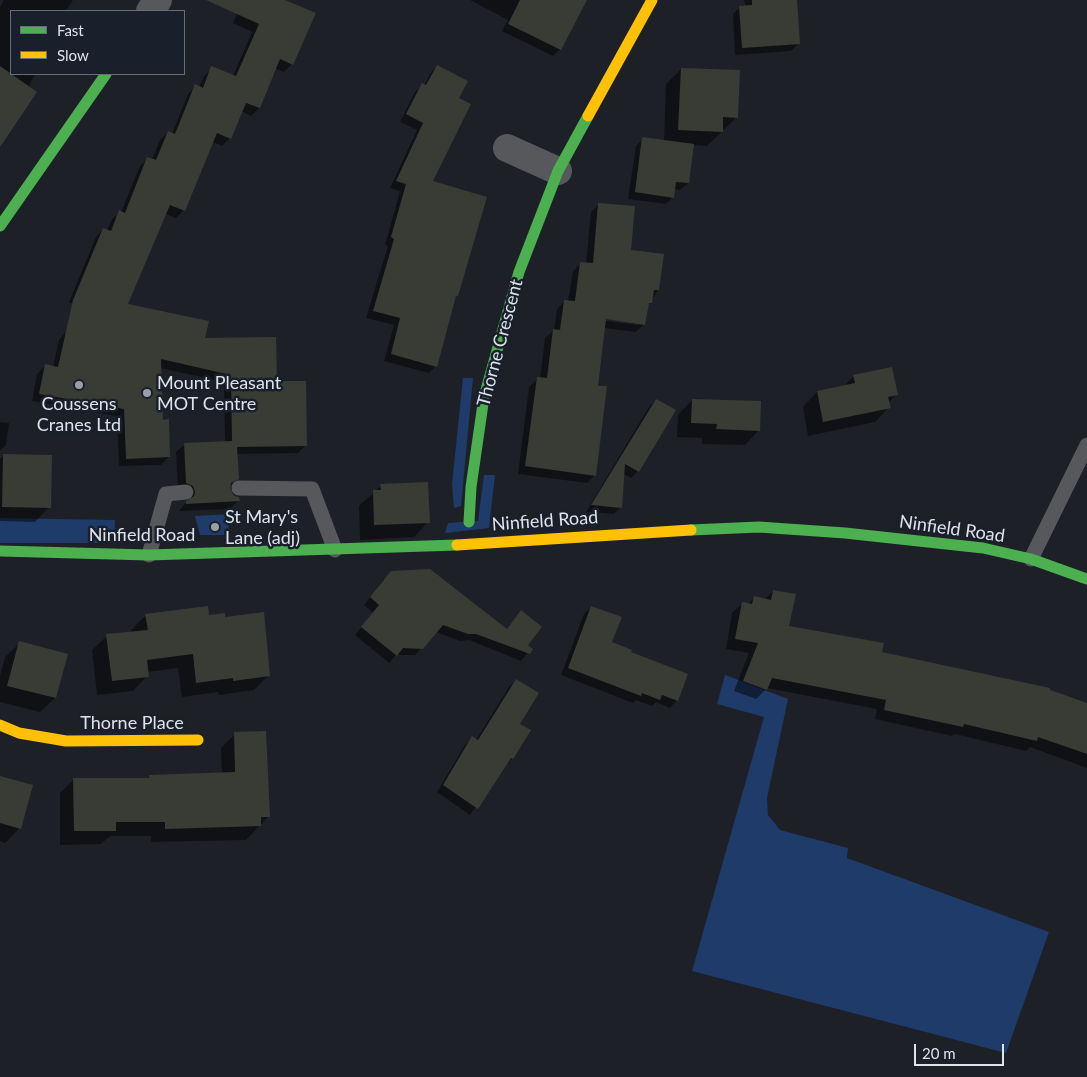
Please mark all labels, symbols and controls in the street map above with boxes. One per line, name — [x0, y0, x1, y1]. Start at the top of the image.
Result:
legend — [10, 10, 185, 75]
text: Fast — [57, 21, 84, 39]
text: Slow — [57, 46, 89, 64]
street label: Thorne Crescent — [473, 277, 527, 409]
place label: Mount Pleasant MOT Centre — [157, 372, 281, 414]
marker: Coussens Cranes Ltd — [73, 379, 85, 391]
marker: Mount Pleasant MOT Centre — [141, 387, 153, 399]
place label: Coussens Cranes Ltd — [37, 393, 121, 436]
place label: St Mary's Lane (adj) — [225, 506, 300, 548]
street label: Ninfield Road — [491, 507, 599, 535]
street label: Ninfield Road — [898, 511, 1006, 547]
marker: St Mary's Lane (adj) — [209, 521, 221, 533]
street label: Ninfield Road — [89, 524, 195, 546]
street label: Thorne Place — [80, 712, 184, 734]
scale bar — [917, 1034, 1007, 1066]
text: 20 m — [922, 1044, 956, 1062]

